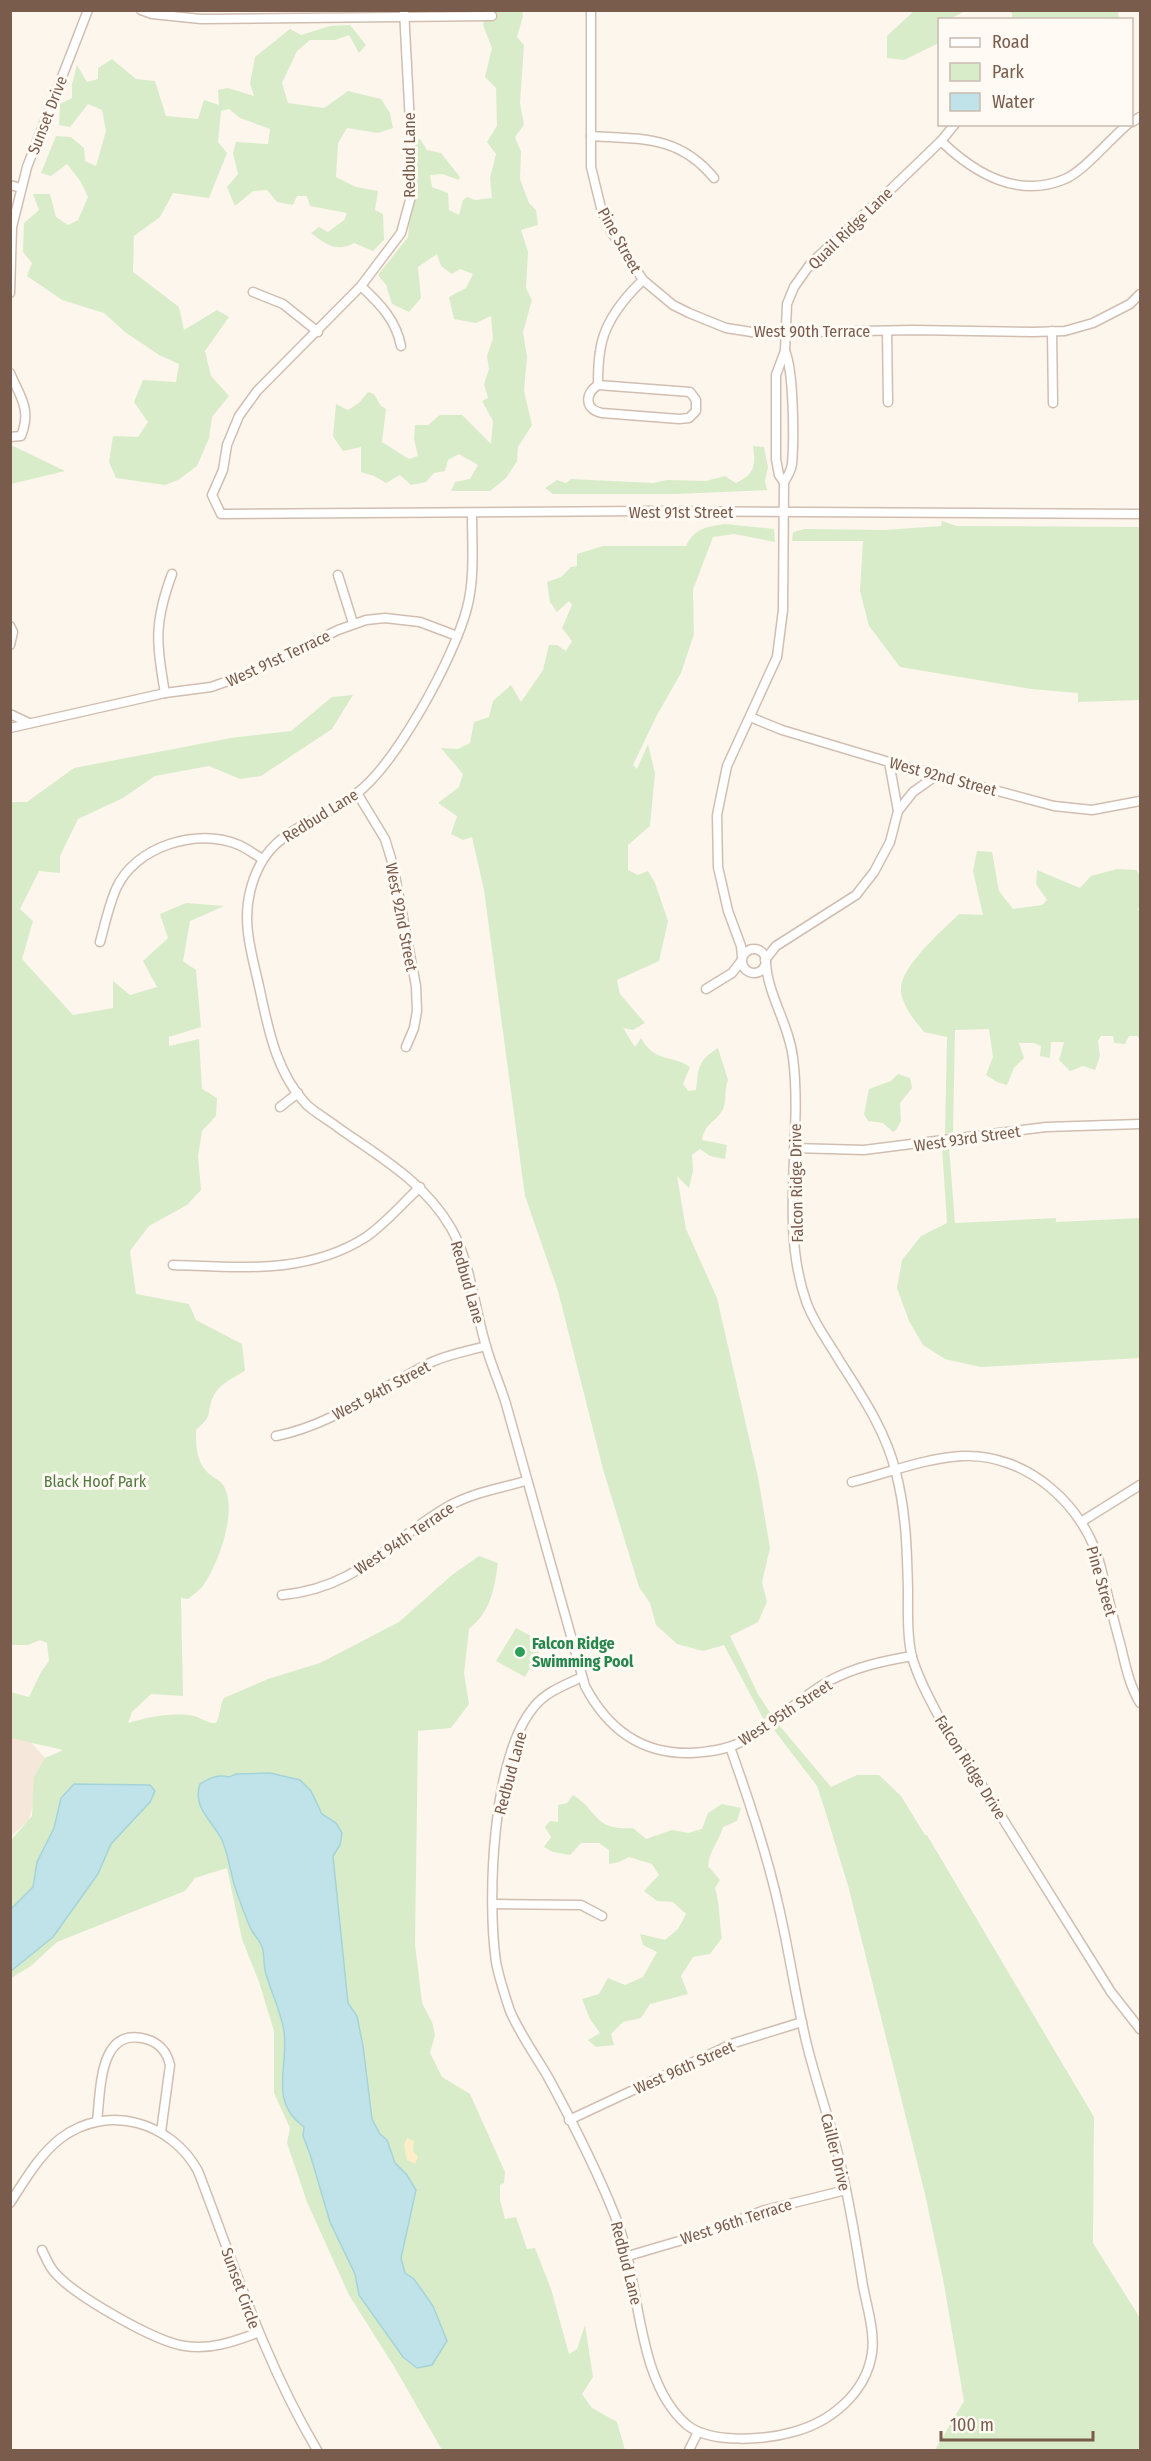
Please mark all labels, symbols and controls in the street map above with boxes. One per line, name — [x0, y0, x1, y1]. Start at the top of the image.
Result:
legend — [938, 18, 1133, 126]
text: Road — [992, 31, 1029, 53]
text: Park — [992, 61, 1025, 83]
street label: Sunset Drive — [24, 73, 71, 157]
text: Water — [992, 91, 1035, 113]
street label: Redbud Lane — [400, 112, 419, 198]
street label: Quail Ridge Lane — [804, 183, 896, 273]
street label: Pine Street — [594, 204, 646, 277]
street label: West 90th Terrace — [754, 322, 870, 341]
street label: West 91st Street — [629, 503, 734, 522]
street label: West 91st Terrace — [223, 626, 333, 691]
street label: West 92nd Street — [887, 753, 999, 800]
street label: Redbud Lane — [279, 785, 362, 846]
street label: West 92nd Street — [382, 861, 421, 974]
street label: West 93rd Street — [913, 1122, 1022, 1155]
street label: Falcon Ridge Drive — [786, 1123, 807, 1243]
street label: Redbud Lane — [447, 1239, 488, 1326]
street label: West 94th Street — [329, 1356, 434, 1424]
park label: Black Hoof Park — [44, 1472, 147, 1491]
street label: West 94th Terrace — [351, 1498, 458, 1579]
street label: Pine Street — [1082, 1544, 1121, 1619]
place label: Falcon Ridge Swimming Pool — [532, 1634, 634, 1671]
marker: Falcon Ridge Swimming Pool — [513, 1645, 527, 1659]
street label: West 95th Street — [735, 1675, 836, 1750]
street label: Falcon Ridge Drive — [931, 1712, 1010, 1823]
street label: Redbud Lane — [490, 1729, 531, 1817]
street label: West 96th Street — [631, 2036, 738, 2098]
street label: Cailler Drive — [817, 2111, 854, 2193]
street label: West 96th Terrace — [678, 2194, 794, 2248]
street label: Redbud Lane — [607, 2219, 646, 2307]
street label: Sunset Circle — [217, 2245, 264, 2331]
scale bar — [941, 2404, 1092, 2442]
text: 100 m — [950, 2414, 994, 2436]

